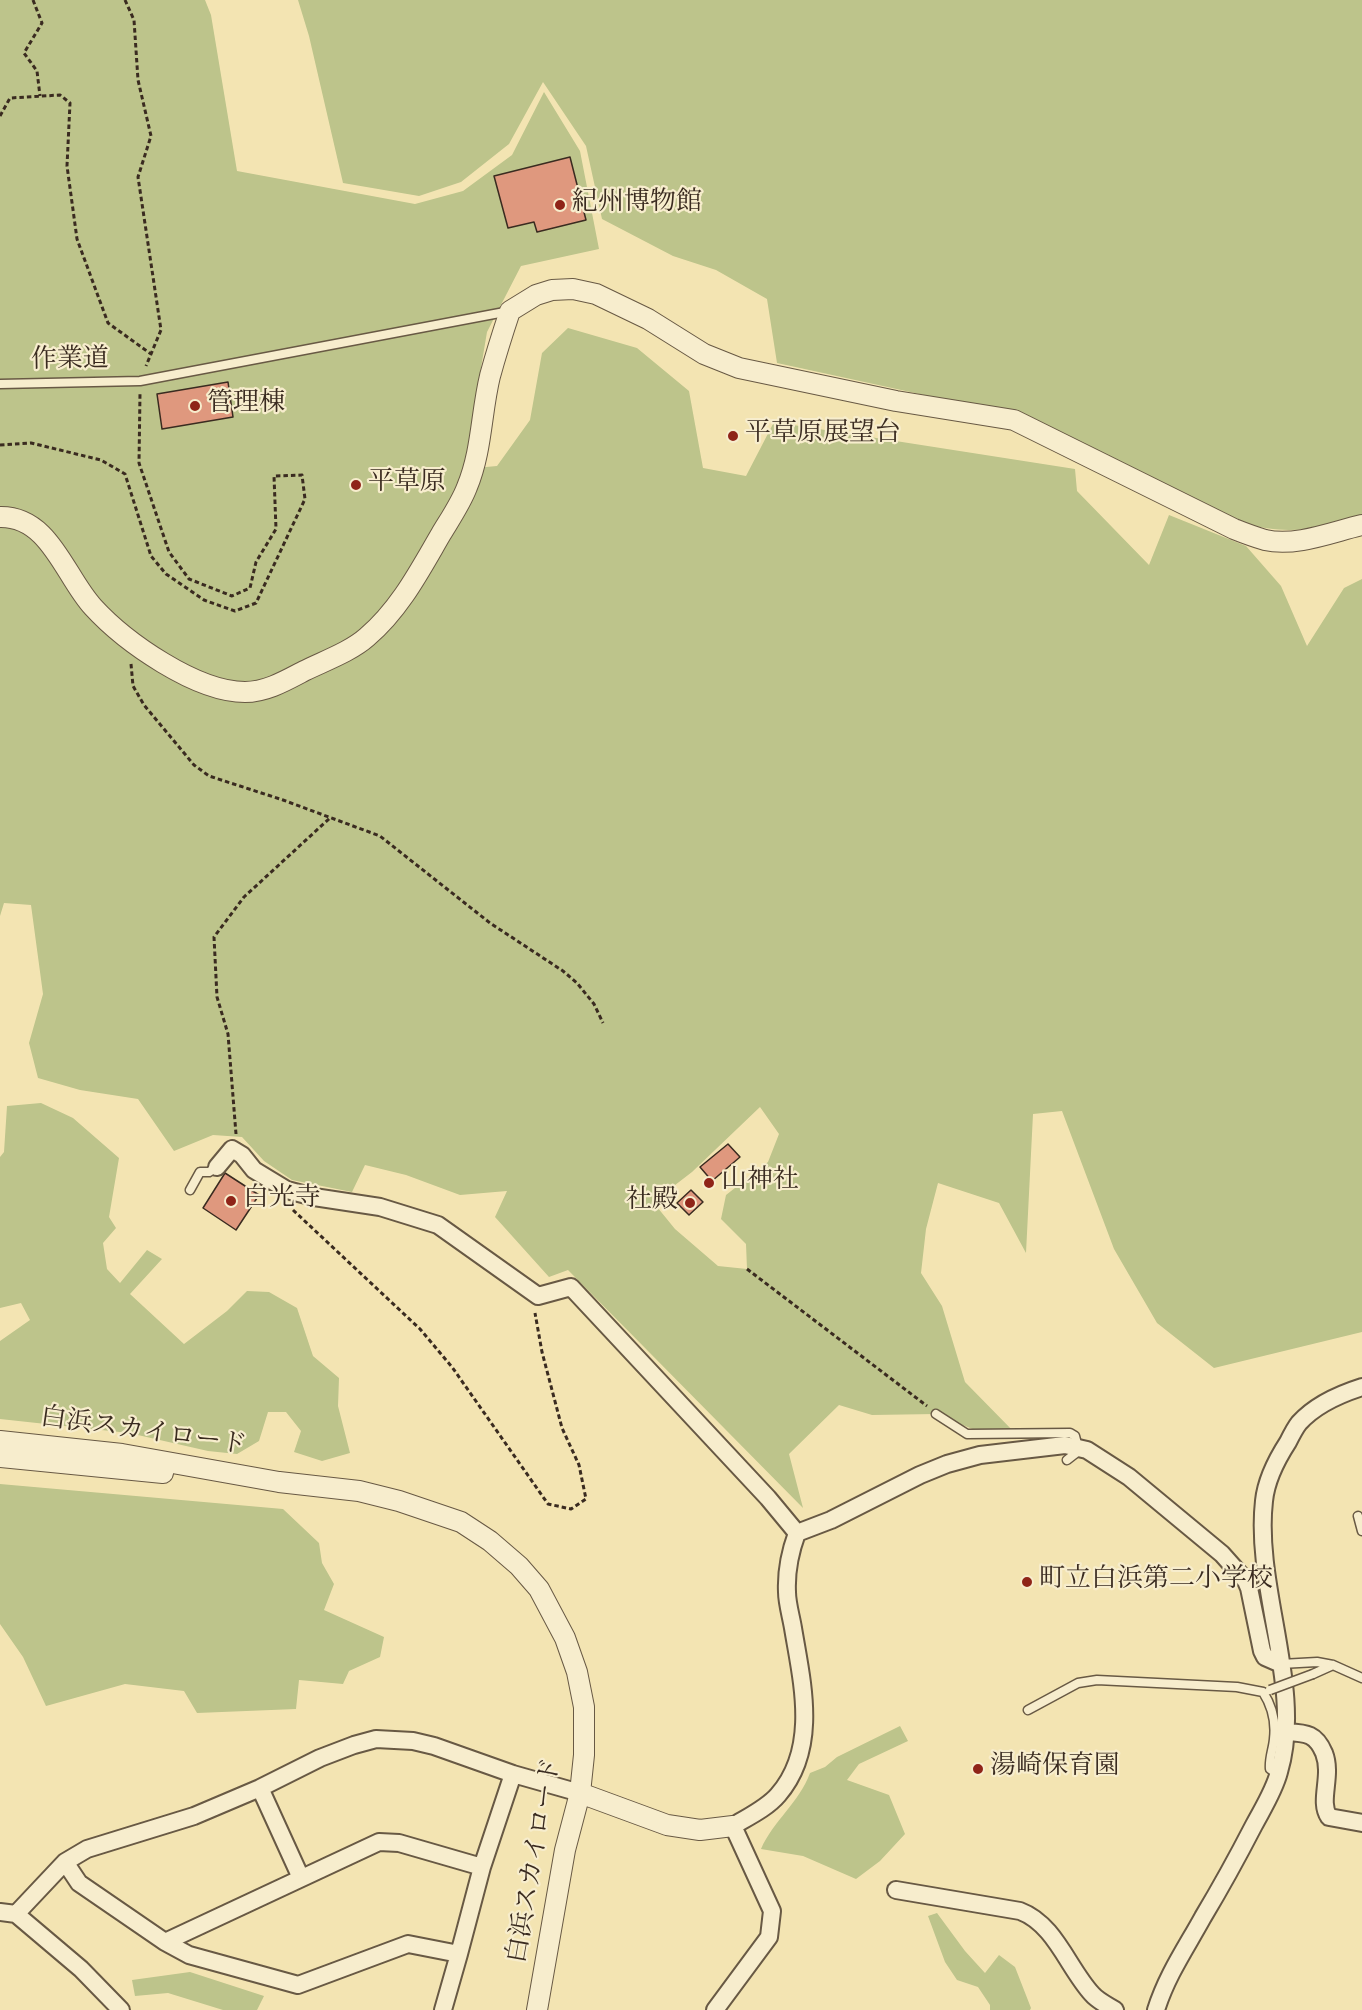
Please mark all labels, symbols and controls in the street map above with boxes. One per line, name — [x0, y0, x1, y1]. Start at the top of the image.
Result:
place label: 紀州博物館 — [572, 189, 702, 221]
marker: 紀州博物館 — [553, 198, 567, 212]
street label: 作業道 — [31, 346, 109, 378]
place label: 管理棟 — [207, 390, 285, 422]
marker: 管理棟 — [188, 399, 202, 413]
place label: 平草原展望台 — [745, 420, 901, 452]
marker: 平草原展望台 — [726, 429, 740, 443]
place label: 平草原 — [368, 469, 446, 501]
marker: 平草原 — [349, 478, 363, 492]
place label: 山神社 — [721, 1167, 799, 1199]
marker: 山神社 — [702, 1176, 716, 1190]
place label: 白光寺 — [243, 1185, 321, 1217]
place label: 社殿 — [626, 1187, 678, 1219]
marker: 白光寺 — [224, 1194, 238, 1208]
marker: 社殿 — [683, 1196, 697, 1210]
street label: 白浜スカイロード — [38, 1404, 248, 1464]
place label: 町立白浜第二小学校 — [1039, 1566, 1273, 1598]
marker: 町立白浜第二小学校 — [1020, 1575, 1034, 1589]
place label: 湯崎保育園 — [990, 1753, 1120, 1785]
street label: 白浜スカイロード — [504, 1756, 570, 1966]
marker: 湯崎保育園 — [971, 1762, 985, 1776]

